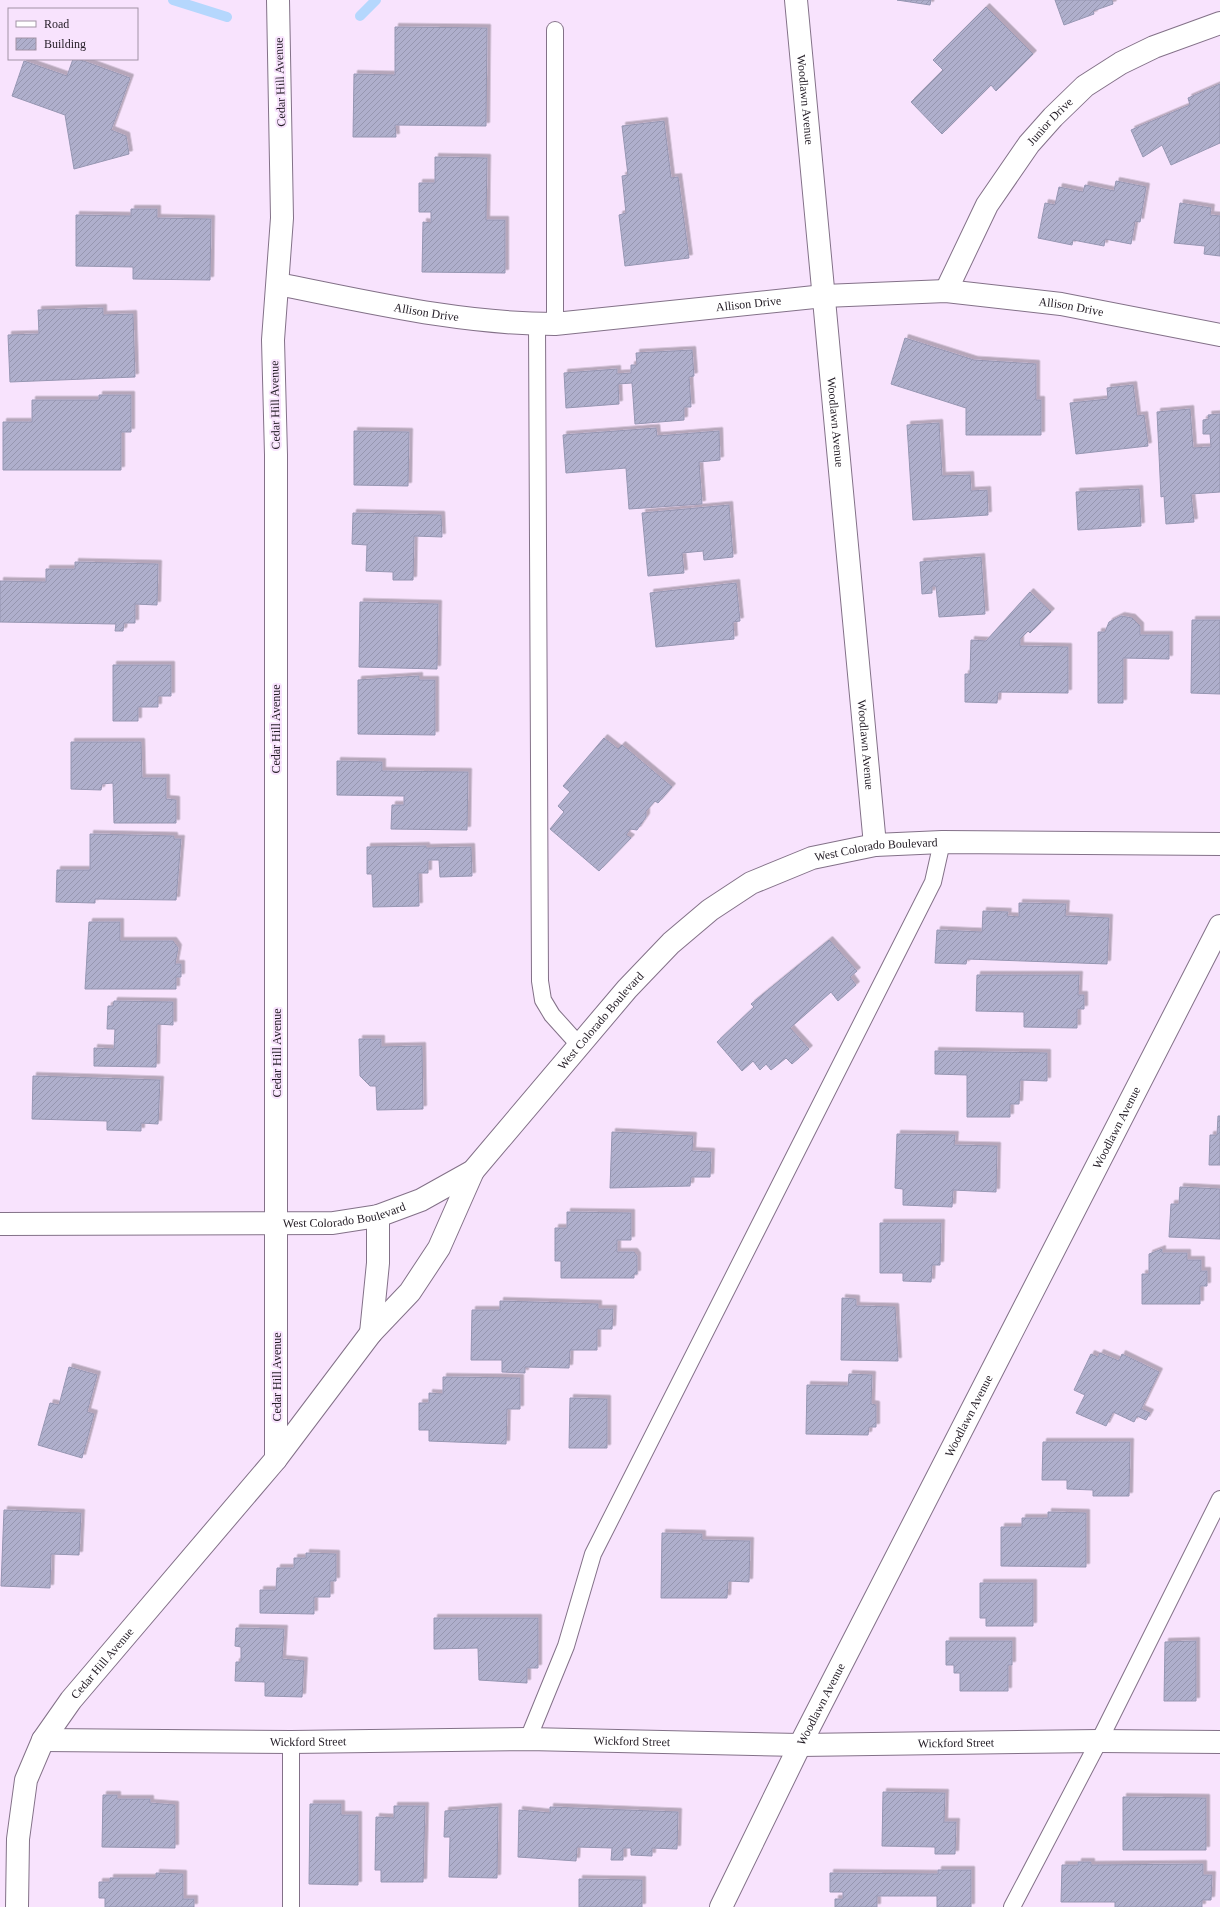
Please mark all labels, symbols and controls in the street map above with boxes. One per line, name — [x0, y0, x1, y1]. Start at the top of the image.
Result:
legend — [8, 8, 138, 60]
text: Road — [44, 17, 69, 31]
text: Building — [44, 37, 86, 51]
street label: Cedar Hill Avenue — [271, 37, 289, 127]
street label: Woodlawn Avenue — [794, 54, 816, 145]
street label: Junior Drive — [1024, 95, 1076, 148]
street label: Allison Drive — [715, 293, 782, 314]
street label: Allison Drive — [1038, 295, 1105, 319]
street label: Allison Drive — [393, 300, 460, 324]
street label: Cedar Hill Avenue — [267, 360, 283, 450]
street label: Woodlawn Avenue — [824, 376, 847, 468]
street label: Cedar Hill Avenue — [269, 684, 283, 774]
street label: Woodlawn Avenue — [854, 699, 877, 790]
street label: West Colorado Boulevard — [813, 835, 938, 864]
street label: West Colorado Boulevard — [555, 969, 646, 1073]
street label: Cedar Hill Avenue — [270, 1008, 284, 1098]
street label: Woodlawn Avenue — [1090, 1084, 1143, 1171]
street label: West Colorado Boulevard — [283, 1199, 407, 1230]
street label: Cedar Hill Avenue — [270, 1332, 284, 1422]
street label: Woodlawn Avenue — [942, 1373, 996, 1459]
street label: Cedar Hill Avenue — [68, 1625, 136, 1702]
street label: Woodlawn Avenue — [794, 1661, 848, 1748]
street label: Wickford Street — [594, 1733, 671, 1749]
street label: Wickford Street — [270, 1734, 347, 1749]
street label: Wickford Street — [918, 1735, 995, 1750]

